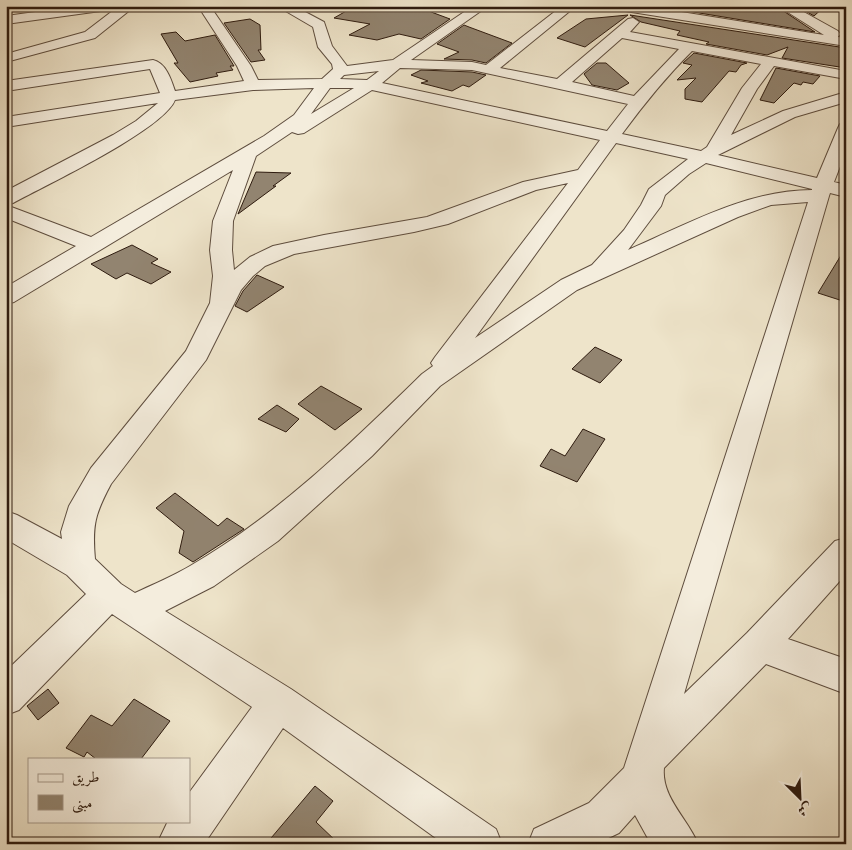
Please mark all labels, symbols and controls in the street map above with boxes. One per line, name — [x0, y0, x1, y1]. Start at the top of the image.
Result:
legend — [28, 758, 190, 822]
text: طريق — [72, 768, 99, 789]
north arrow — [774, 772, 824, 822]
text: مبنى — [72, 794, 92, 815]
text: ش — [794, 796, 815, 820]

